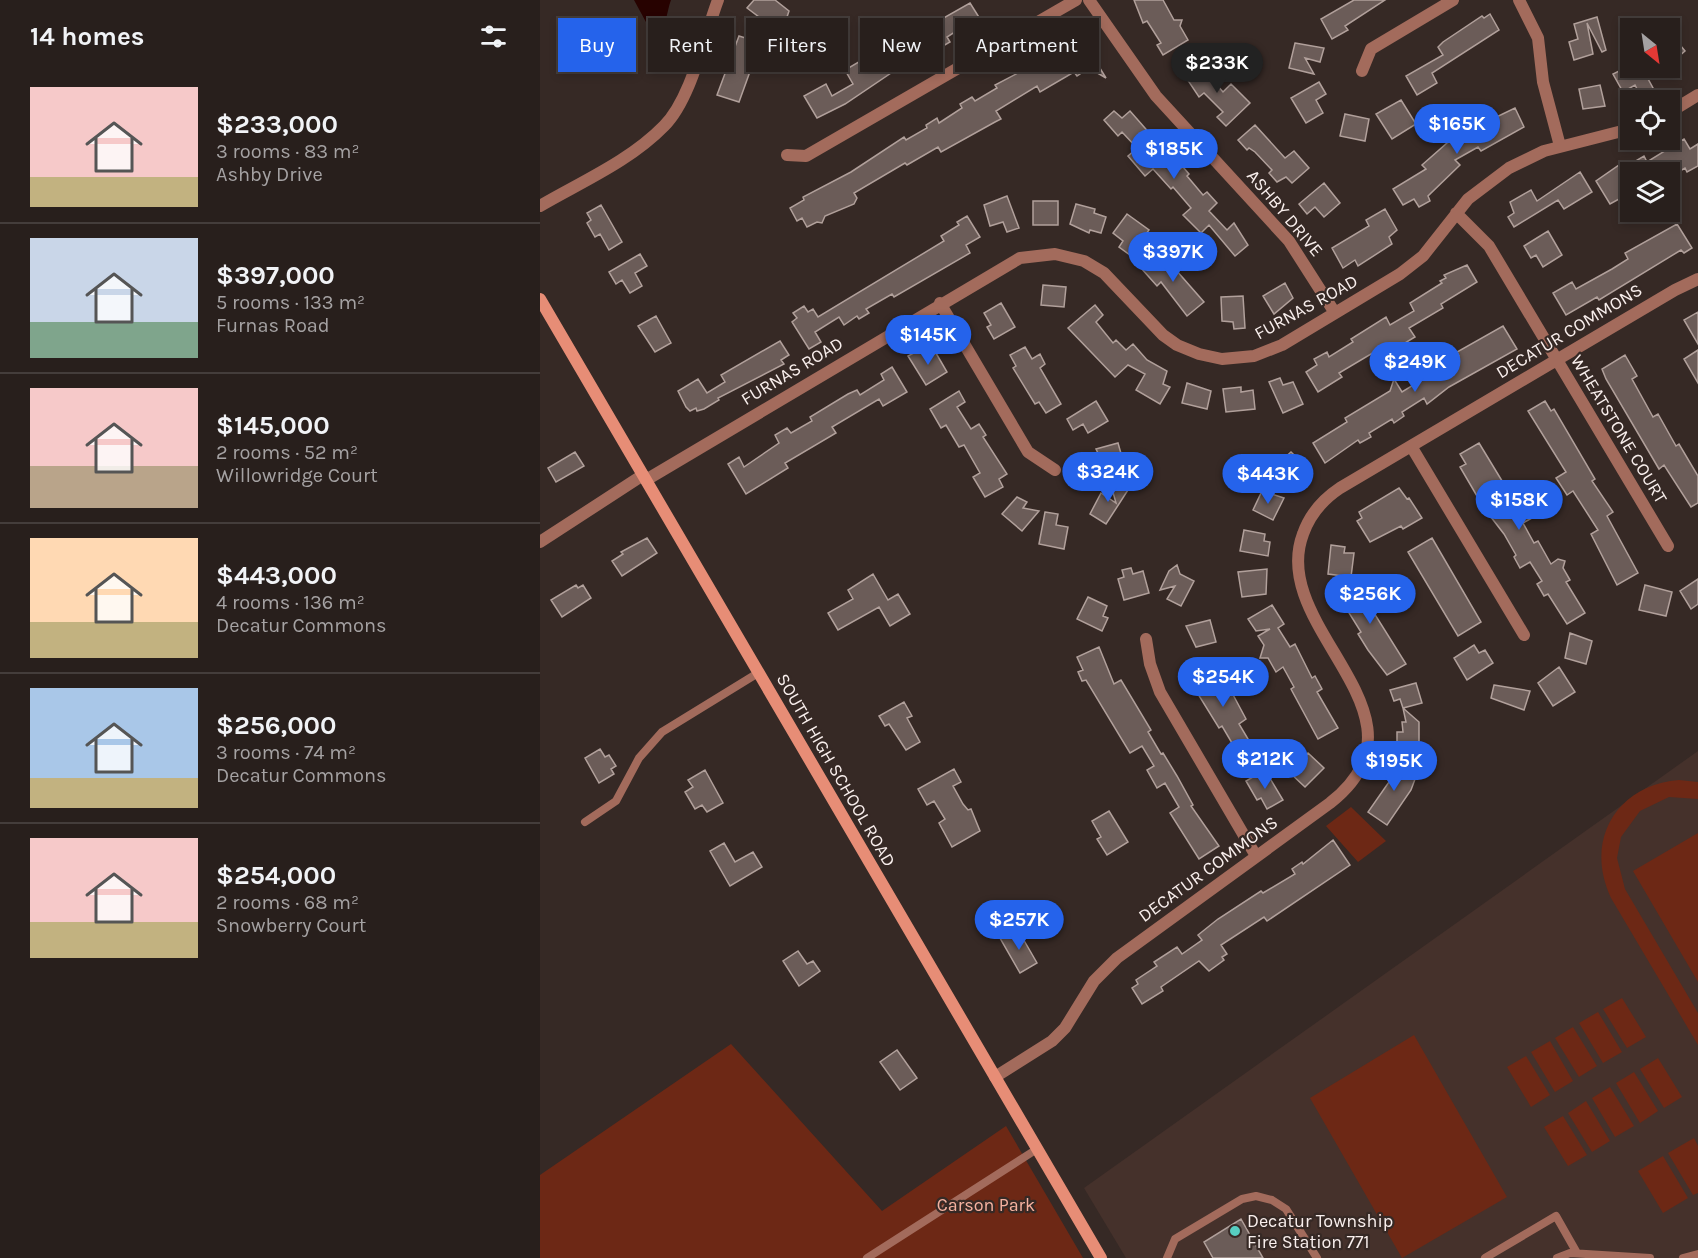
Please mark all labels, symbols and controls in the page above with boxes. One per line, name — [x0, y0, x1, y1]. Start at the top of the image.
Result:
chip: Buy — [558, 18, 636, 72]
chip: Rent — [648, 18, 734, 72]
chip: Filters — [746, 18, 848, 72]
chip: New — [860, 18, 943, 72]
chip: Apartment — [955, 18, 1099, 72]
north arrow — [1620, 18, 1680, 78]
map controls — [1620, 18, 1680, 222]
icon: filters — [477, 20, 510, 53]
text: 14 homes — [30, 21, 144, 52]
pin: $233K — [1175, 43, 1259, 94]
text: $233K — [1185, 51, 1249, 74]
button: locate — [1620, 90, 1680, 150]
pin: $165K — [1415, 104, 1499, 155]
text: $233,000 — [216, 109, 338, 140]
icon: home — [78, 111, 150, 183]
text: $165K — [1428, 112, 1486, 135]
pin: $185K — [1132, 129, 1216, 180]
text: $185K — [1145, 137, 1203, 160]
text: 3 rooms · 83 m² — [216, 140, 360, 163]
button: layers — [1620, 162, 1680, 222]
text: Ashby Drive — [216, 163, 323, 186]
street label: ASHBY DRIVE — [1242, 165, 1328, 261]
pin: $397K — [1131, 232, 1215, 283]
text: $397K — [1142, 240, 1204, 263]
text: $397,000 — [216, 260, 335, 291]
icon: home — [78, 262, 150, 334]
street label: FURNAS ROAD — [1250, 270, 1362, 344]
street label: DECATUR COMMONS — [1492, 279, 1646, 383]
text: 5 rooms · 133 m² — [216, 291, 365, 314]
text: Furnas Road — [216, 314, 330, 337]
pin: $145K — [886, 315, 970, 366]
text: $145K — [899, 323, 957, 346]
street label: FURNAS ROAD — [737, 332, 847, 410]
pin: $249K — [1373, 342, 1457, 393]
text: $249K — [1383, 350, 1447, 373]
street label: WHEATSTONE COURT — [1566, 351, 1672, 507]
text: $145,000 — [216, 410, 330, 441]
icon: home — [78, 412, 150, 484]
text: 2 rooms · 52 m² — [216, 441, 358, 464]
pin: $324K — [1066, 452, 1150, 503]
pin: $443K — [1226, 454, 1310, 505]
text: $324K — [1076, 460, 1140, 483]
text: $443K — [1236, 462, 1300, 485]
text: Willowridge Court — [216, 464, 378, 487]
pin: $158K — [1477, 480, 1561, 531]
text: $158K — [1490, 488, 1548, 511]
text: $443,000 — [216, 560, 337, 591]
icon: home — [78, 562, 150, 634]
pin: $256K — [1328, 574, 1412, 625]
text: $256K — [1339, 582, 1401, 605]
text: 4 rooms · 136 m² — [216, 591, 365, 614]
text: Decatur Commons — [216, 614, 387, 637]
pin: $254K — [1181, 657, 1265, 708]
text: $254K — [1192, 665, 1254, 688]
street label: SOUTH HIGH SCHOOL ROAD — [772, 670, 900, 870]
text: $256,000 — [216, 710, 336, 741]
icon: home — [78, 712, 150, 784]
pin: $212K — [1223, 739, 1307, 790]
text: 3 rooms · 74 m² — [216, 741, 356, 764]
pin: $195K — [1352, 741, 1436, 792]
text: $212K — [1236, 747, 1294, 770]
text: $195K — [1365, 749, 1423, 772]
text: Decatur Commons — [216, 764, 387, 787]
street label: DECATUR COMMONS — [1134, 811, 1282, 927]
text: $254,000 — [216, 860, 336, 891]
icon: home — [78, 862, 150, 934]
text: 2 rooms · 68 m² — [216, 891, 359, 914]
pin: $257K — [977, 900, 1061, 951]
text: $257K — [989, 908, 1049, 931]
text: Snowberry Court — [216, 914, 366, 937]
park label: Carson Park — [937, 1194, 1035, 1216]
place label: Decatur Township Fire Station 771 — [1247, 1210, 1393, 1253]
marker: Decatur Township Fire Station 771 — [1228, 1224, 1242, 1238]

